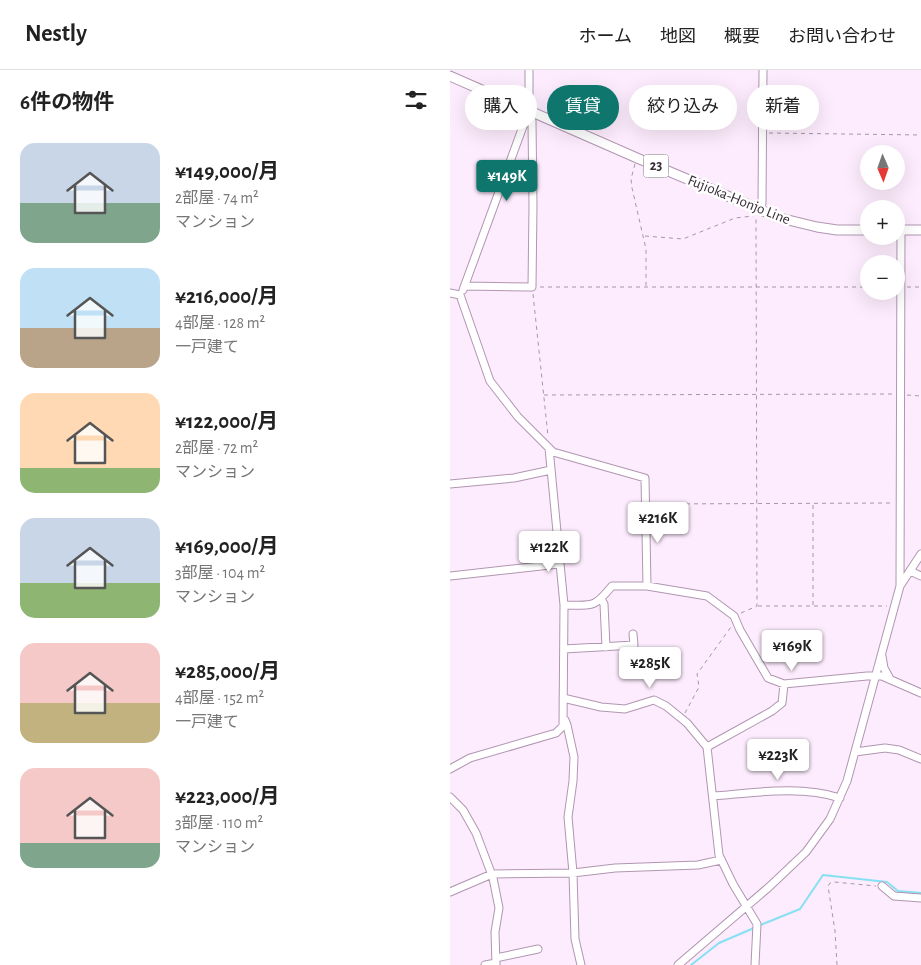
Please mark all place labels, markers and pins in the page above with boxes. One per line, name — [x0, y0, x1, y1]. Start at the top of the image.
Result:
pin: ¥149K — [472, 160, 542, 202]
pin: ¥216K — [623, 502, 693, 544]
pin: ¥122K — [514, 530, 584, 573]
pin: ¥169K — [757, 630, 827, 672]
pin: ¥285K — [615, 646, 685, 689]
pin: ¥223K — [743, 738, 813, 781]

